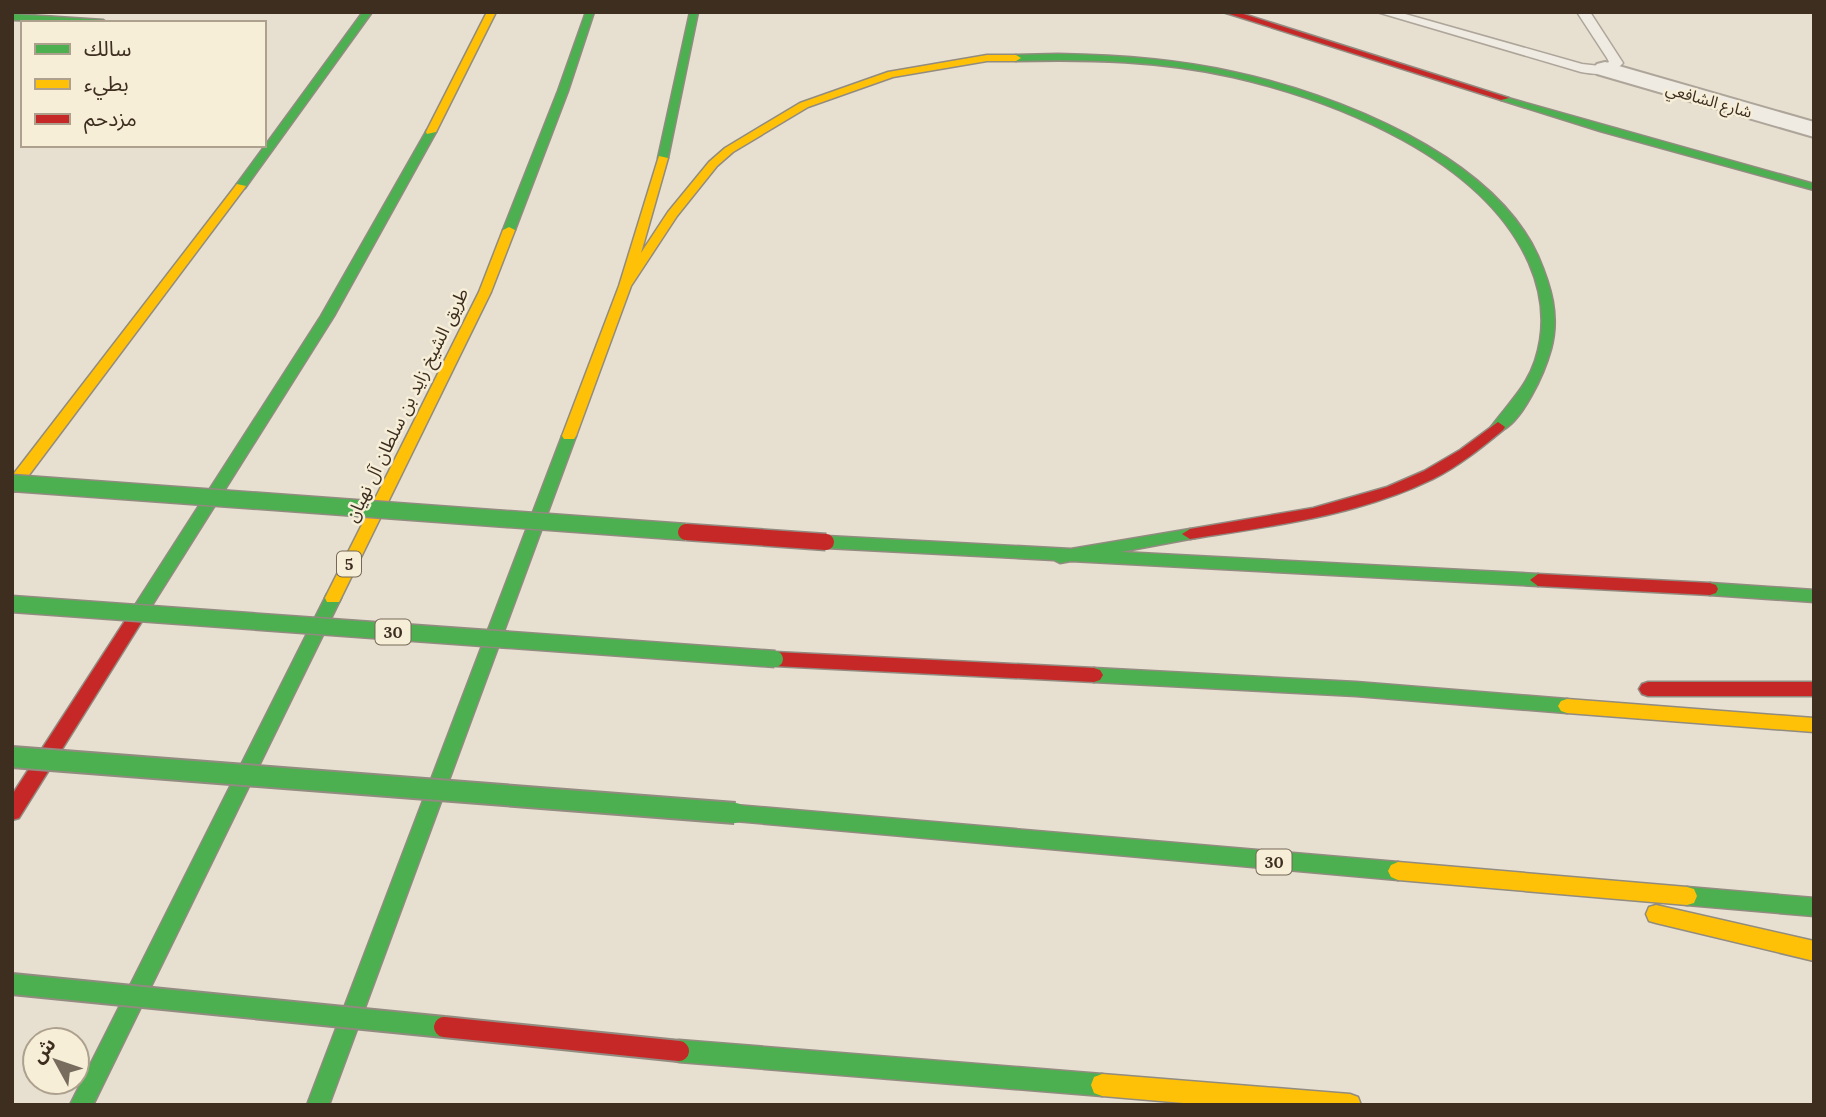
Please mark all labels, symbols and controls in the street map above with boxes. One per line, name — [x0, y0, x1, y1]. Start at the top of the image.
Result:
legend — [21, 21, 266, 147]
text: سالك — [84, 35, 131, 62]
text: بطيء — [84, 70, 129, 100]
street label: شارع الشافعي — [1663, 78, 1754, 125]
text: مزدحم — [84, 105, 137, 134]
street label: طريق الشيخ زايد بن سلطان آل نهيان — [340, 284, 475, 527]
road number: 5 — [337, 552, 361, 576]
road number: 30 — [376, 620, 410, 645]
road number: 30 — [1256, 849, 1292, 874]
north arrow — [21, 1026, 91, 1096]
text: ش — [25, 1032, 61, 1068]

